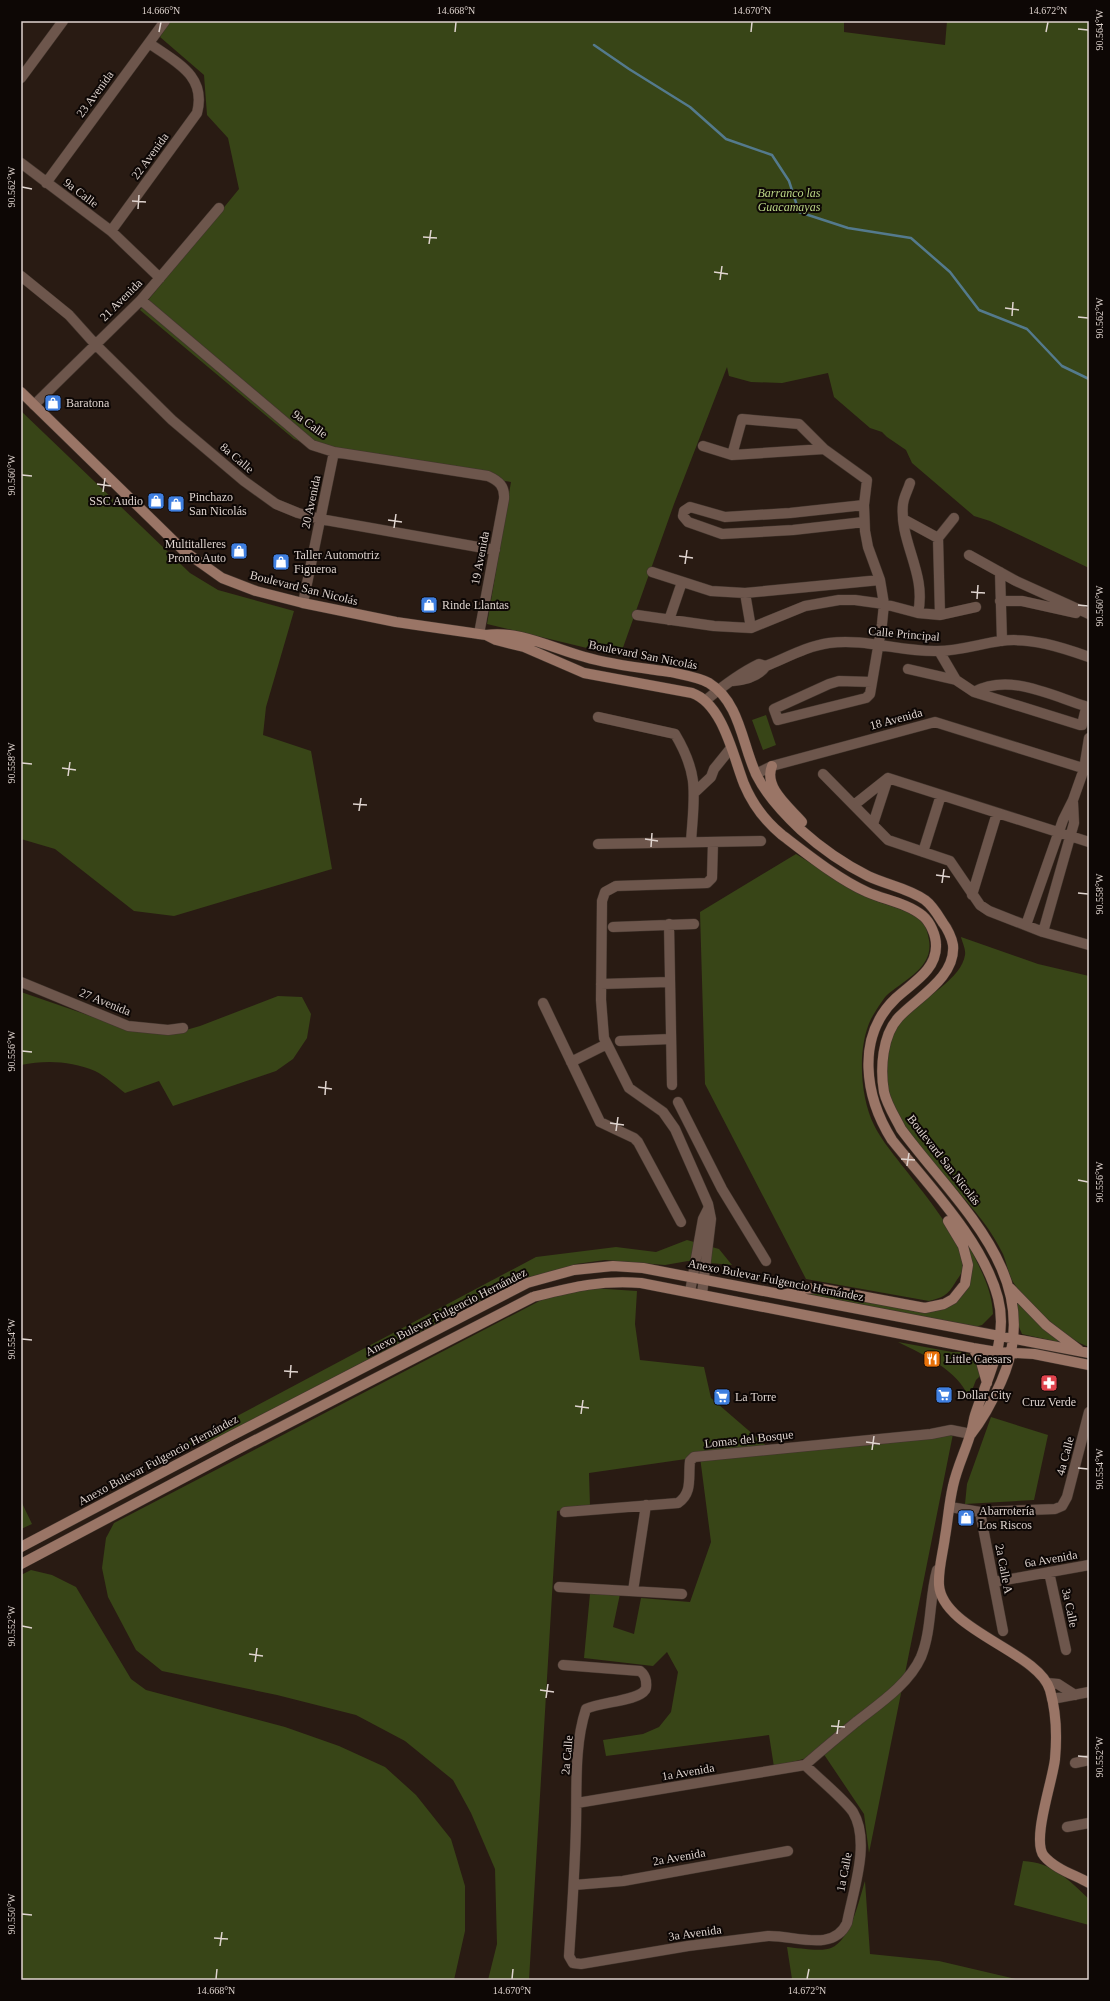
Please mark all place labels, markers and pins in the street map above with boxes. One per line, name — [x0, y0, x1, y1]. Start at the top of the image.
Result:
shop icon: Baratona — [43, 393, 63, 413]
place label: Baratona — [66, 396, 110, 410]
place label: Pinchazo San Nicolás — [189, 490, 247, 518]
shop icon: SSC Audio — [146, 491, 166, 511]
place label: SSC Audio — [89, 494, 143, 508]
shop icon: Pinchazo San Nicolás — [166, 494, 186, 514]
place label: Multitalleres Pronto Auto — [165, 537, 226, 565]
shop icon: Multitalleres Pronto Auto — [229, 541, 249, 561]
place label: Taller Automotriz Figueroa — [294, 548, 379, 576]
shop icon: Taller Automotriz Figueroa — [271, 552, 291, 572]
shop icon: Rinde Llantas — [419, 595, 439, 615]
place label: Rinde Llantas — [442, 598, 509, 612]
restaurant icon: Little Caesars — [922, 1349, 942, 1369]
place label: Little Caesars — [945, 1352, 1012, 1366]
pharmacy icon: Cruz Verde — [1039, 1373, 1059, 1393]
supermarket icon: Dollar City — [934, 1385, 954, 1405]
supermarket icon: La Torre — [712, 1387, 732, 1407]
place label: Dollar City — [957, 1388, 1011, 1402]
place label: La Torre — [735, 1390, 776, 1404]
place label: Cruz Verde — [1022, 1395, 1076, 1409]
place label: Abarrotería Los Riscos — [979, 1504, 1035, 1532]
shop icon: Abarrotería Los Riscos — [956, 1508, 976, 1528]

